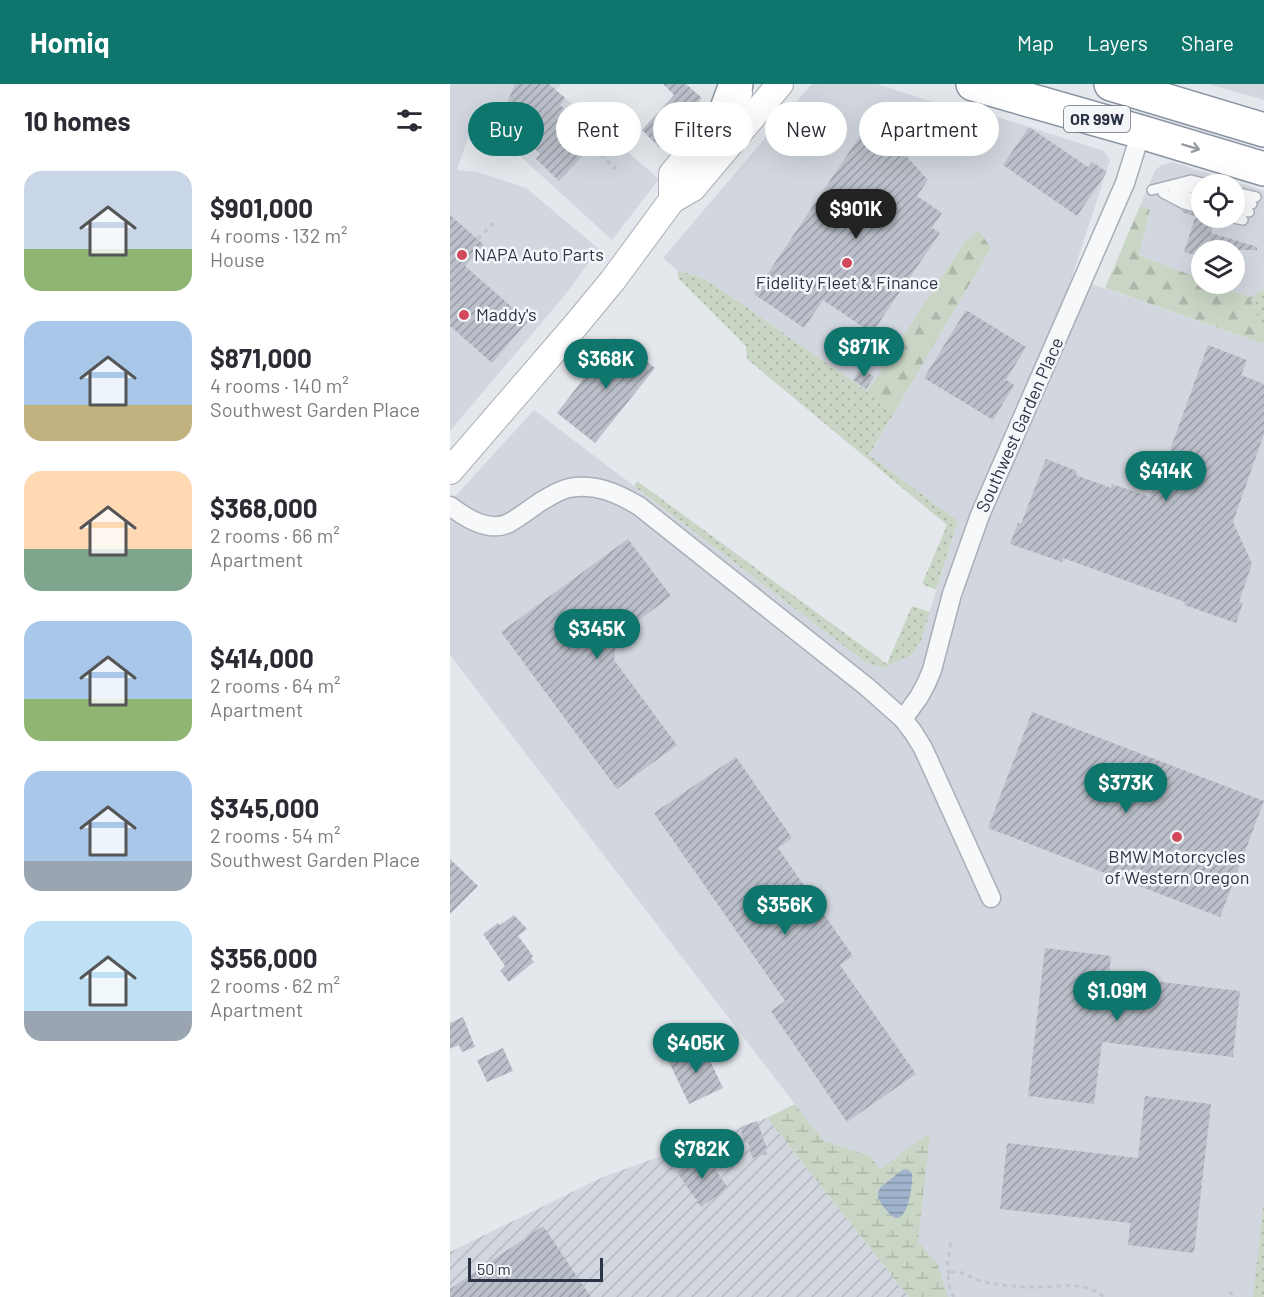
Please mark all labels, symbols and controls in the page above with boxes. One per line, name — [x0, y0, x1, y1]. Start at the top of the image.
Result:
text: Homiq — [30, 25, 110, 59]
text: Map — [1017, 30, 1054, 55]
text: Layers — [1087, 30, 1148, 55]
text: Share — [1181, 30, 1234, 55]
chip: Buy — [468, 102, 544, 156]
chip: Rent — [556, 102, 641, 156]
chip: Filters — [653, 102, 753, 156]
chip: New — [765, 102, 847, 156]
chip: Apartment — [859, 102, 999, 156]
icon: filters — [393, 104, 426, 137]
text: 10 homes — [24, 105, 131, 136]
road number: OR 99W — [1064, 106, 1130, 132]
one-way arrow — [1181, 142, 1200, 153]
map controls — [1191, 174, 1245, 294]
button: locate — [1191, 174, 1245, 228]
pin: $901K — [814, 189, 898, 240]
text: $901,000 — [210, 192, 313, 223]
icon: home — [72, 195, 144, 267]
text: $901K — [830, 196, 882, 220]
text: 4 rooms · 132 m² — [210, 223, 347, 247]
button: layers — [1191, 240, 1245, 294]
place label: NAPA Auto Parts — [474, 243, 604, 265]
text: House — [210, 247, 265, 271]
marker: NAPA Auto Parts — [455, 248, 469, 262]
marker: Fidelity Fleet & Finance — [840, 256, 854, 270]
place label: Fidelity Fleet & Finance — [756, 271, 938, 293]
place label: Maddy's — [476, 303, 537, 325]
marker: Maddy's — [457, 308, 471, 322]
pin: $871K — [822, 327, 906, 378]
text: $871K — [838, 334, 890, 358]
street label: Southwest Garden Place — [971, 334, 1068, 515]
pin: $368K — [564, 339, 648, 390]
text: $871,000 — [210, 342, 312, 373]
icon: home — [72, 345, 144, 417]
text: $368K — [578, 346, 634, 370]
text: 4 rooms · 140 m² — [210, 373, 349, 397]
text: Southwest Garden Place — [210, 397, 420, 421]
pin: $414K — [1124, 451, 1208, 502]
text: $414K — [1139, 458, 1193, 482]
text: $368,000 — [210, 492, 318, 523]
icon: home — [72, 495, 144, 567]
text: 2 rooms · 66 m² — [210, 523, 340, 547]
text: Apartment — [210, 547, 303, 571]
pin: $345K — [555, 609, 639, 660]
text: $345K — [568, 616, 626, 640]
text: $414,000 — [210, 642, 314, 673]
icon: home — [72, 645, 144, 717]
text: 2 rooms · 64 m² — [210, 673, 340, 697]
text: Apartment — [210, 697, 303, 721]
pin: $373K — [1084, 763, 1168, 814]
text: $373K — [1098, 770, 1154, 794]
text: $345,000 — [210, 792, 319, 823]
icon: home — [72, 795, 144, 867]
text: 2 rooms · 54 m² — [210, 823, 340, 847]
marker: BMW Motorcycles of Western Oregon — [1170, 830, 1184, 844]
place label: BMW Motorcycles of Western Oregon — [1105, 845, 1249, 888]
text: Southwest Garden Place — [210, 847, 420, 871]
pin: $356K — [743, 885, 827, 936]
text: $356K — [757, 892, 813, 916]
text: $356,000 — [210, 942, 318, 973]
icon: home — [72, 945, 144, 1017]
pin: $1.09M — [1068, 971, 1166, 1022]
text: 2 rooms · 62 m² — [210, 973, 340, 997]
text: $1.09M — [1087, 978, 1147, 1002]
text: Apartment — [210, 997, 303, 1021]
pin: $405K — [654, 1023, 738, 1074]
text: $405K — [667, 1030, 725, 1054]
pin: $782K — [660, 1129, 744, 1180]
text: $782K — [674, 1136, 730, 1160]
scale bar — [468, 1255, 603, 1282]
text: 50 m — [477, 1259, 511, 1278]

